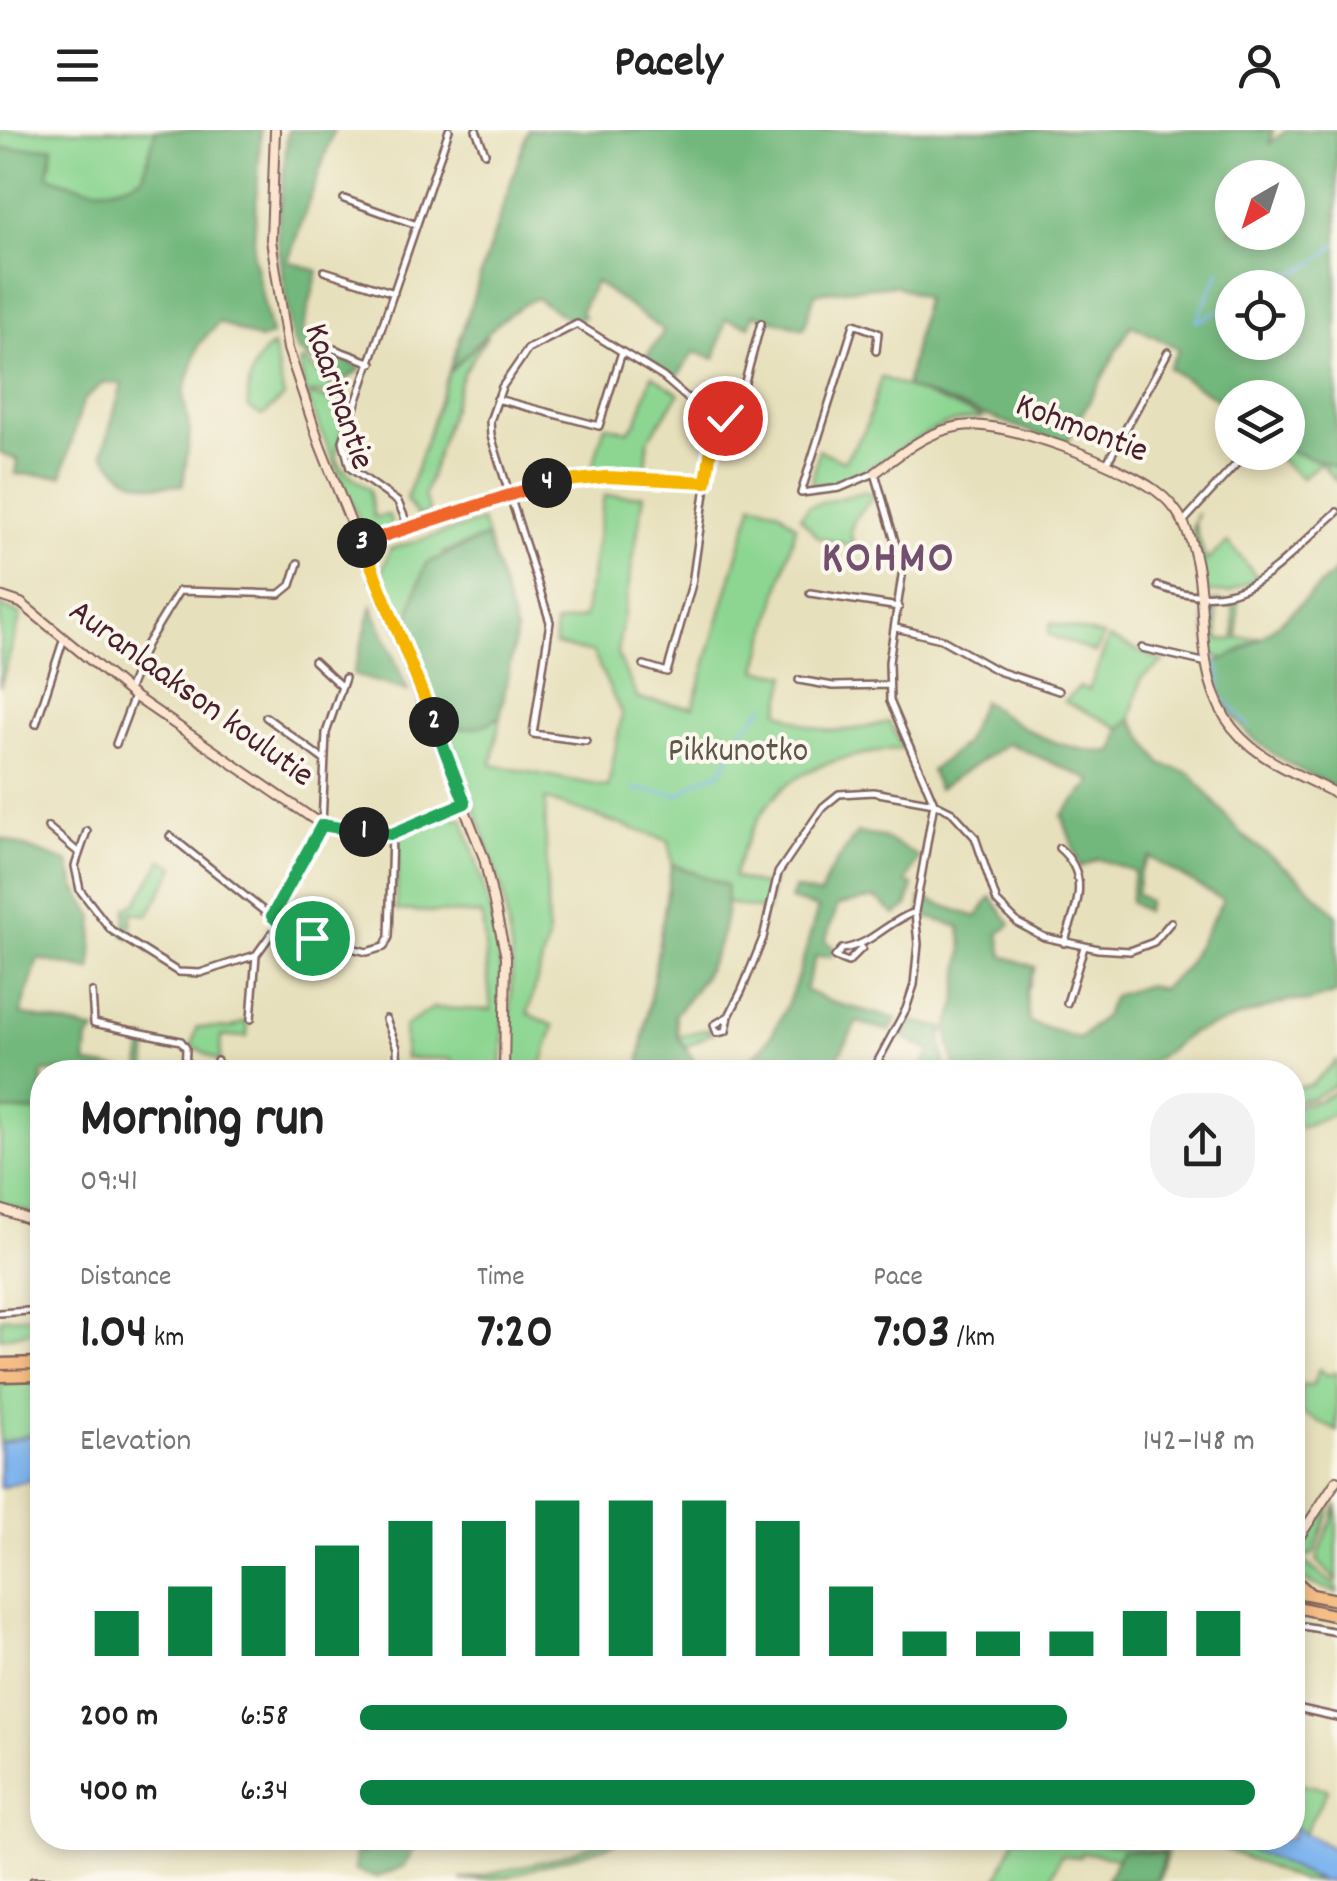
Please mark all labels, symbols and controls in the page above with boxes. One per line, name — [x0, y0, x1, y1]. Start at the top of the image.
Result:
text: Pacely — [614, 33, 723, 97]
icon: menu — [50, 38, 105, 93]
icon: person — [1232, 38, 1287, 93]
north arrow — [1215, 160, 1305, 250]
map controls — [1215, 160, 1305, 470]
button: locate — [1215, 270, 1305, 360]
street label: Kaarinantie — [289, 317, 385, 477]
pin — [683, 376, 768, 461]
button: layers — [1215, 380, 1305, 470]
street label: Kohmontie — [1007, 382, 1155, 478]
icon: check — [698, 391, 753, 446]
pin: 4 — [522, 458, 572, 508]
text: 4 — [541, 463, 553, 503]
pin: 3 — [337, 518, 387, 568]
text: 3 — [356, 523, 368, 563]
district label: KOHMO — [822, 529, 956, 593]
street label: Auranlaakson koulutie — [57, 589, 323, 801]
pin: 2 — [409, 697, 459, 747]
text: 2 — [428, 702, 440, 742]
park label: Pikkunotko — [668, 728, 808, 778]
pin: 1 — [339, 807, 389, 857]
text: 1 — [361, 812, 367, 852]
pin — [270, 896, 355, 981]
icon: arrive — [285, 911, 340, 966]
text: Morning run — [80, 1083, 324, 1162]
button: share — [1150, 1093, 1255, 1198]
text: 09:41 — [80, 1160, 138, 1206]
text: Distance — [80, 1259, 171, 1299]
text: Time — [477, 1259, 525, 1299]
text: Pace — [873, 1259, 923, 1299]
text: 1.04 — [80, 1299, 147, 1371]
text: 7:20 — [477, 1299, 553, 1371]
text: 7:03 — [873, 1299, 950, 1371]
text: km — [147, 1320, 184, 1360]
text: /km — [950, 1320, 995, 1360]
text: Elevation — [80, 1420, 191, 1466]
text: 142–148 m — [1142, 1420, 1255, 1466]
text: 200 m — [80, 1695, 158, 1741]
text: 6:58 — [240, 1695, 289, 1741]
text: 400 m — [80, 1770, 157, 1816]
text: 6:34 — [240, 1770, 288, 1816]

